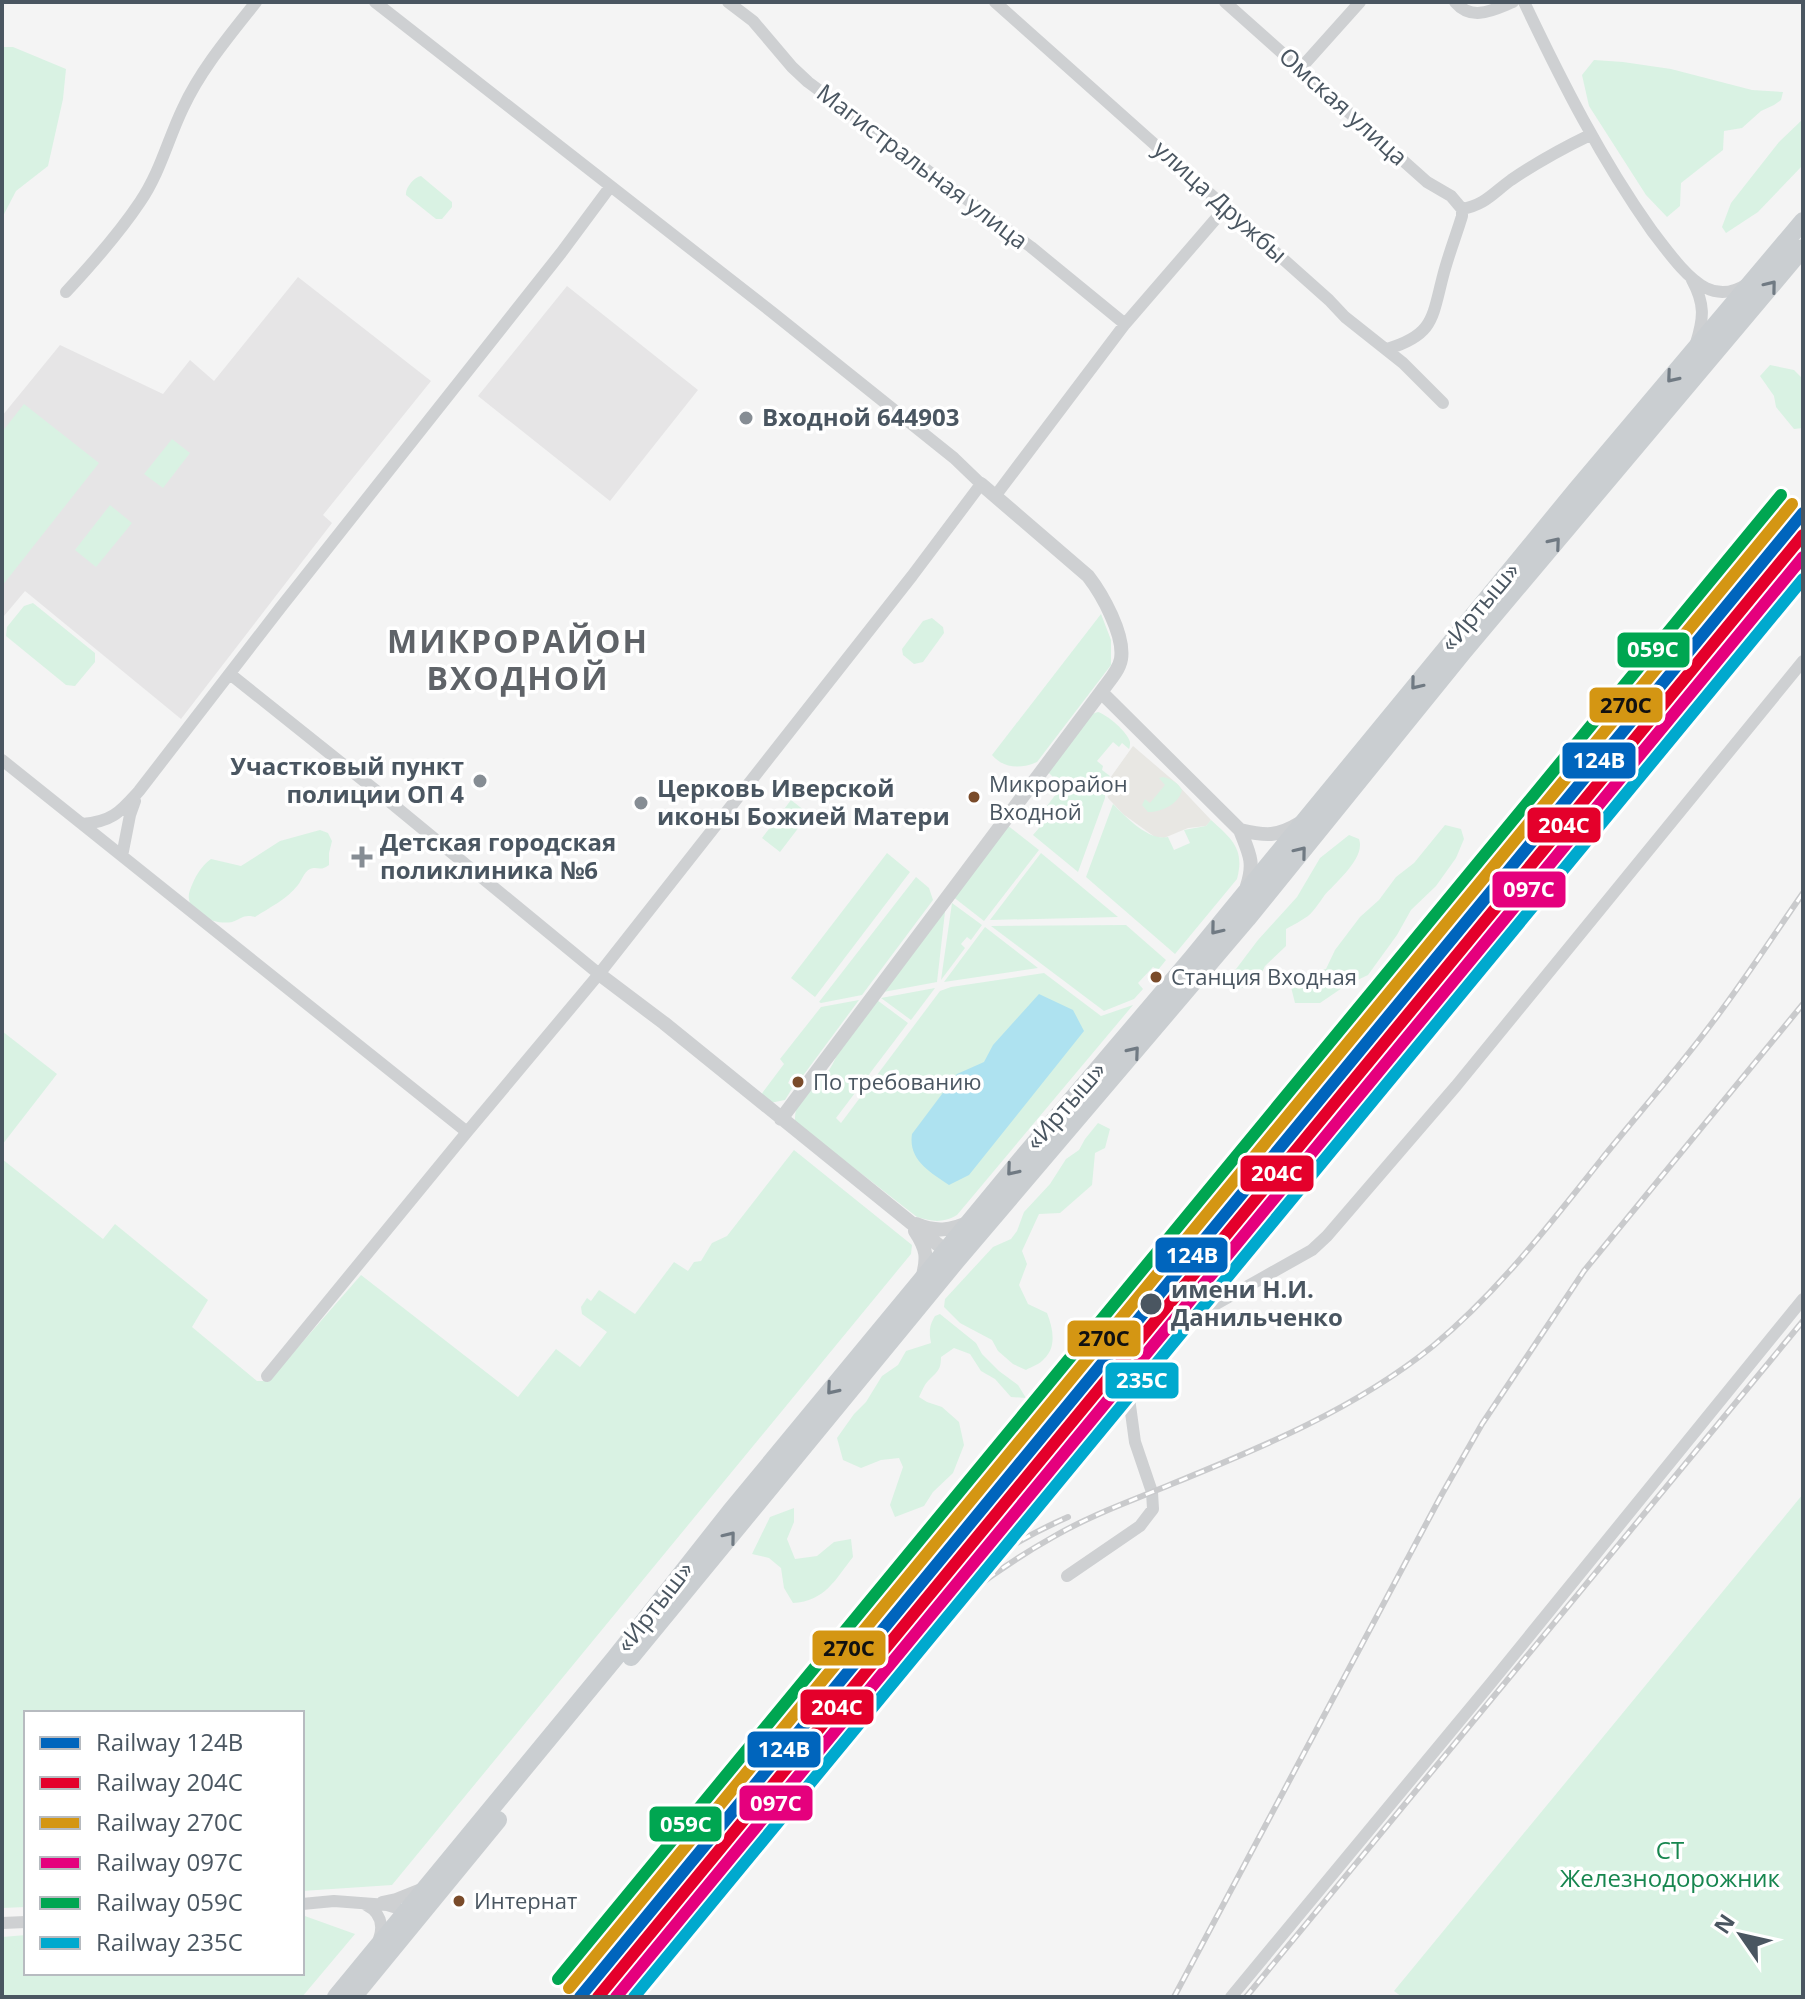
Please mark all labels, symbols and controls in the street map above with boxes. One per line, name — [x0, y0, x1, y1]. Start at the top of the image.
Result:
street label: Омская улица — [1273, 39, 1415, 172]
street label: Магистральная улица — [810, 75, 1035, 256]
street label: улица Дружбы — [1147, 132, 1295, 270]
one-way arrow — [1762, 280, 1776, 295]
one-way arrow — [1667, 368, 1682, 382]
place label: Входной 644903 — [762, 400, 959, 433]
marker: Входной 644903 — [737, 409, 755, 427]
one-way arrow — [1545, 538, 1560, 553]
street label: «Иртыш» — [1432, 554, 1526, 658]
district label: МИКРОРАЙОН ВХОДНОЙ — [387, 619, 649, 699]
line badge: 059С — [1616, 631, 1691, 669]
text: 059С — [1627, 633, 1679, 663]
one-way arrow — [1411, 675, 1426, 690]
line badge: 270С — [1588, 686, 1664, 724]
text: 270С — [1600, 689, 1652, 719]
line badge: 124В — [1561, 741, 1637, 780]
text: 124В — [1573, 744, 1625, 774]
place label: Участковый пункт полиции ОП 4 — [230, 749, 464, 810]
place label: Микрорайон Входной — [989, 768, 1128, 826]
place label: Церковь Иверской иконы Божией Матери — [657, 771, 950, 832]
marker: Участковый пункт полиции ОП 4 — [471, 772, 489, 790]
marker: Микрорайон Входной — [966, 789, 982, 805]
marker: Церковь Иверской иконы Божией Матери — [632, 794, 650, 812]
line badge: 204С — [1526, 806, 1602, 844]
text: 204С — [1538, 809, 1590, 839]
place label: Детская городская поликлиника №6 — [380, 825, 616, 886]
marker: Детская городская поликлиника №6 — [351, 846, 373, 868]
one-way arrow — [1291, 847, 1306, 861]
line badge: 097С — [1491, 870, 1567, 909]
text: 097С — [1503, 873, 1555, 903]
one-way arrow — [1211, 920, 1226, 934]
place label: Станция Входная — [1171, 961, 1357, 991]
marker: Станция Входная — [1148, 969, 1164, 985]
one-way arrow — [1125, 1046, 1139, 1061]
street label: «Иртыш» — [1017, 1054, 1113, 1157]
place label: По требованию — [813, 1066, 981, 1096]
marker: По требованию — [790, 1074, 806, 1090]
line badge: 204С — [1239, 1154, 1315, 1193]
text: 204С — [1251, 1157, 1303, 1187]
one-way arrow — [1007, 1161, 1022, 1176]
line badge: 124В — [1154, 1236, 1229, 1274]
text: 124В — [1166, 1239, 1218, 1269]
place label: имени Н.И. Данильченко — [1171, 1272, 1343, 1333]
marker: имени Н.И. Данильченко — [1138, 1291, 1164, 1317]
line badge: 270С — [1066, 1319, 1142, 1358]
text: 270С — [1078, 1322, 1130, 1352]
line badge: 235С — [1104, 1361, 1180, 1400]
text: 235С — [1116, 1364, 1168, 1394]
one-way arrow — [827, 1380, 842, 1394]
one-way arrow — [720, 1532, 735, 1546]
street label: «Иртыш» — [608, 1553, 700, 1659]
line badge: 270С — [811, 1629, 887, 1667]
text: 270С — [823, 1632, 875, 1662]
line badge: 204С — [799, 1688, 875, 1726]
text: 204С — [811, 1691, 863, 1721]
legend — [24, 1711, 304, 1975]
text: Railway 124В — [96, 1725, 243, 1758]
line badge: 124В — [746, 1730, 822, 1769]
text: 124В — [758, 1733, 810, 1763]
text: Railway 204С — [96, 1765, 243, 1798]
line badge: 097С — [738, 1784, 814, 1822]
text: 097С — [750, 1787, 802, 1817]
text: Railway 270С — [96, 1805, 243, 1838]
line badge: 059С — [648, 1805, 723, 1843]
text: 059С — [660, 1808, 712, 1838]
park label: СТ Железнодорожник — [1560, 1833, 1781, 1894]
text: Railway 097С — [96, 1845, 243, 1878]
text: Railway 059С — [96, 1885, 243, 1918]
place label: Интернат — [474, 1885, 577, 1915]
marker: Интернат — [451, 1893, 467, 1909]
north arrow — [1701, 1895, 1781, 1975]
text: N — [1706, 1907, 1741, 1939]
text: Railway 235С — [96, 1925, 243, 1958]

